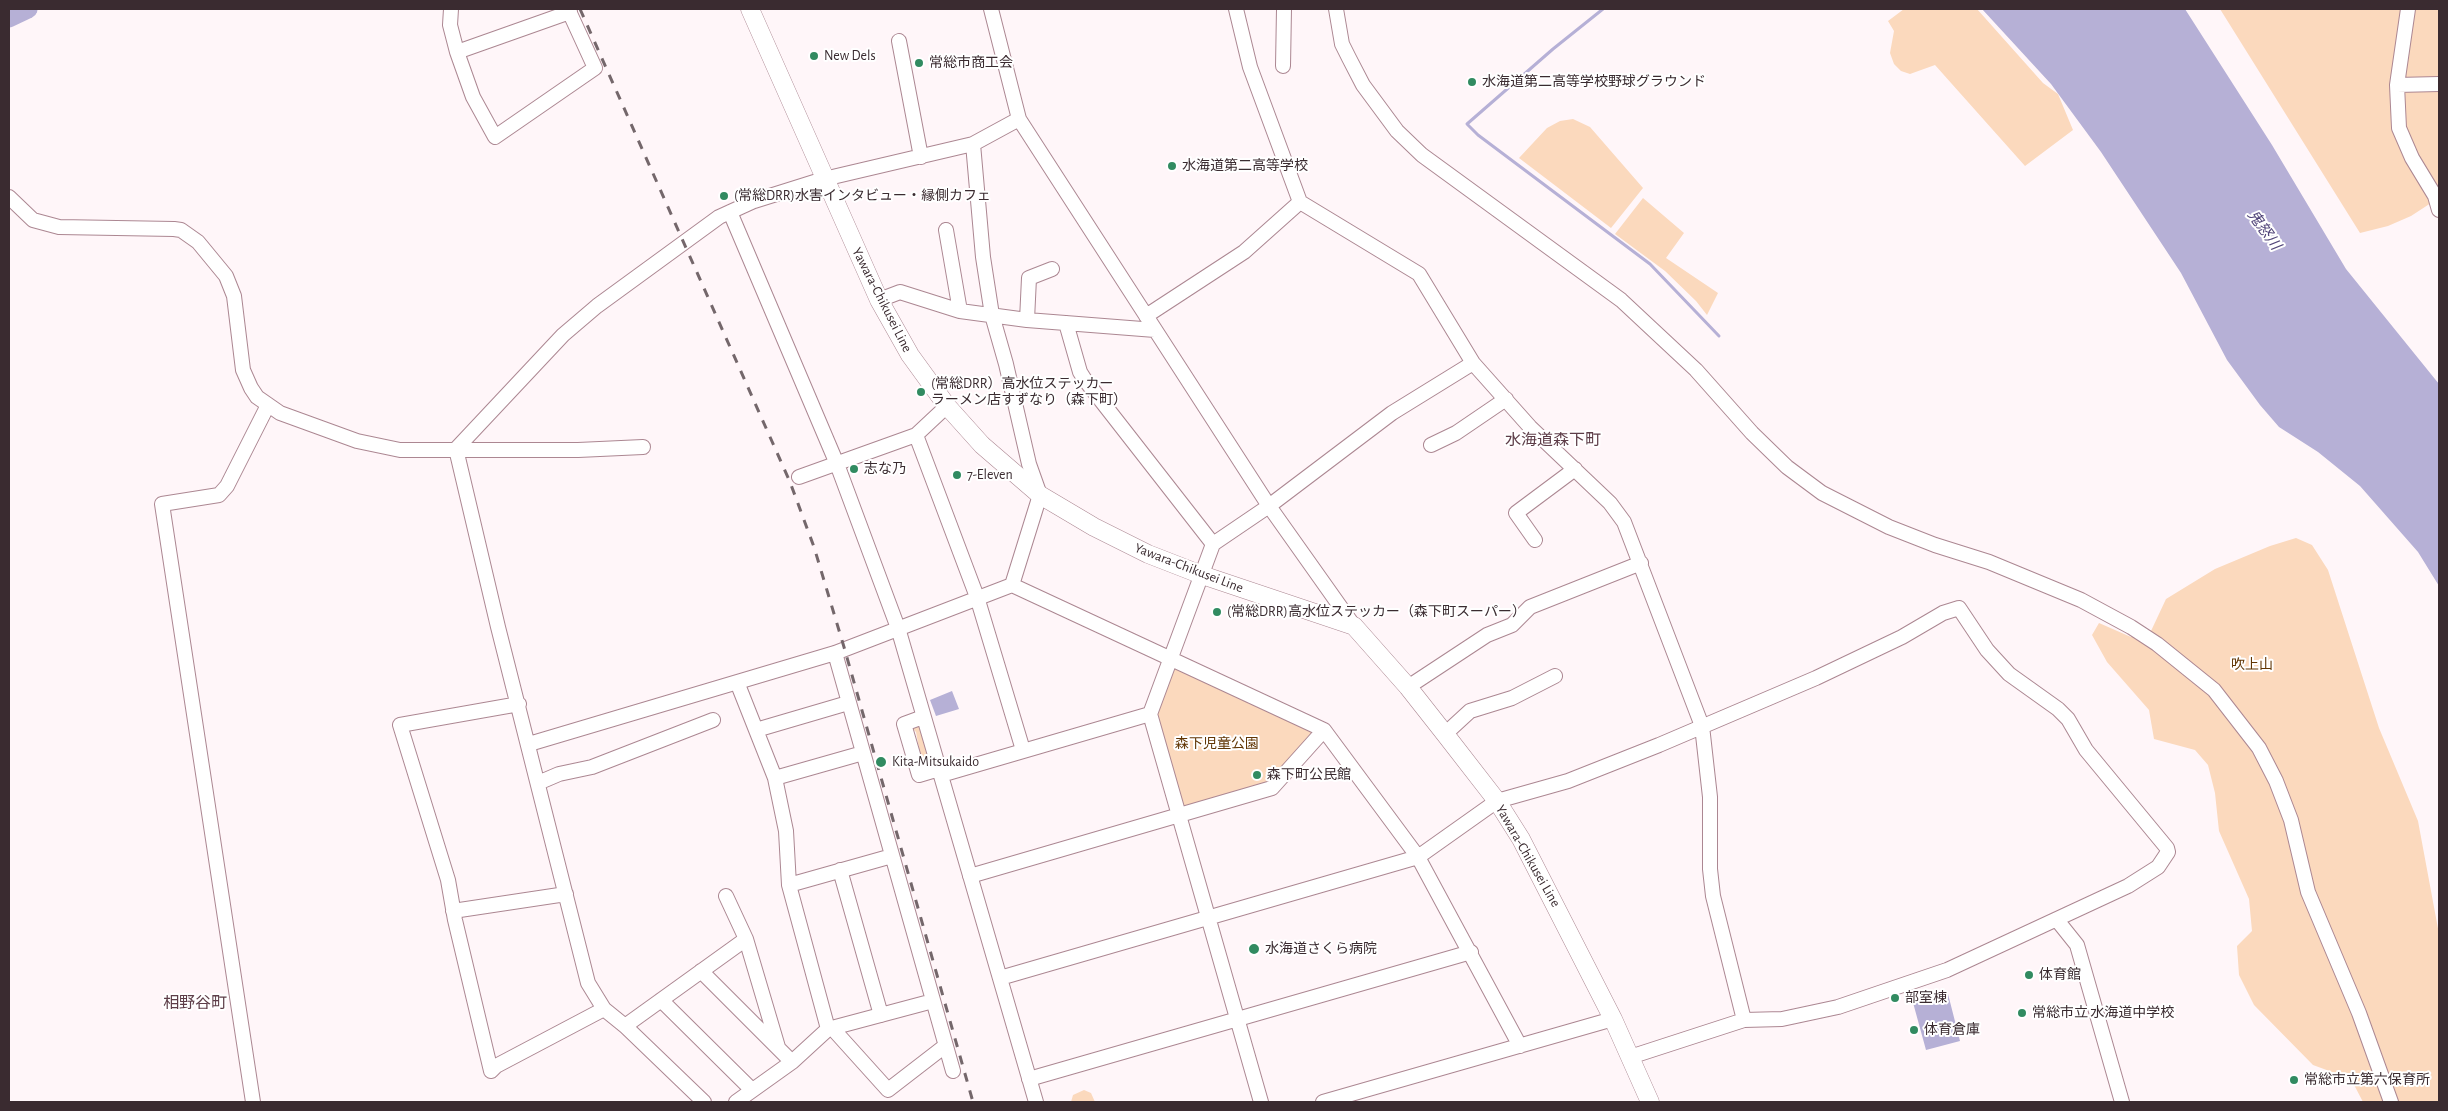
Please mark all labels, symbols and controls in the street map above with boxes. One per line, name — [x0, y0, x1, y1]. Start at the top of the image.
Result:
place label: New Dels — [824, 48, 876, 64]
marker: New Dels — [808, 50, 820, 62]
place label: 常総市商工会 — [929, 55, 1013, 71]
marker: 常総市商工会 — [913, 57, 925, 69]
place label: 水海道第二高等学校野球グラウンド — [1482, 74, 1706, 90]
marker: 水海道第二高等学校野球グラウンド — [1466, 76, 1478, 88]
place label: 水海道第二高等学校 — [1182, 158, 1308, 174]
marker: 水海道第二高等学校 — [1166, 160, 1178, 172]
place label: (常総DRR)水害インタビュー・縁側カフェ — [734, 188, 991, 204]
marker: (常総DRR)水害インタビュー・縁側カフェ — [718, 190, 730, 202]
water label: 鬼怒川 — [2243, 207, 2285, 253]
street label: Yawara-Chikusei Line — [848, 245, 916, 355]
place label: (常総DRR）高水位ステッカー ラーメン店すずなり（森下町） — [931, 376, 1127, 408]
marker: (常総DRR）高水位ステッカー ラーメン店すずなり（森下町） — [915, 386, 927, 398]
district label: 水海道森下町 — [1505, 430, 1601, 450]
place label: 志な乃 — [864, 461, 906, 477]
marker: 志な乃 — [848, 463, 860, 475]
place label: 7-Eleven — [967, 467, 1013, 483]
marker: 7-Eleven — [951, 469, 963, 481]
street label: Yawara-Chikusei Line — [1132, 540, 1246, 596]
place label: (常総DRR)高水位ステッカー（森下町スーパー） — [1227, 604, 1526, 620]
marker: (常総DRR)高水位ステッカー（森下町スーパー） — [1211, 606, 1223, 618]
park label: 吹上山 — [2231, 657, 2273, 673]
park label: 森下児童公園 — [1175, 736, 1259, 752]
place label: Kita-Mitsukaido — [892, 754, 979, 770]
marker: Kita-Mitsukaido — [874, 755, 888, 769]
place label: 森下町公民館 — [1267, 767, 1351, 783]
marker: 森下町公民館 — [1251, 769, 1263, 781]
street label: Yawara-Chikusei Line — [1492, 802, 1564, 910]
place label: 水海道さくら病院 — [1265, 941, 1377, 957]
marker: 水海道さくら病院 — [1247, 942, 1261, 956]
place label: 体育館 — [2039, 967, 2081, 983]
marker: 体育館 — [2023, 969, 2035, 981]
place label: 部室棟 — [1905, 990, 1947, 1006]
marker: 部室棟 — [1889, 992, 1901, 1004]
district label: 相野谷町 — [163, 993, 227, 1013]
place label: 常総市立 水海道中学校 — [2032, 1005, 2174, 1021]
marker: 常総市立 水海道中学校 — [2016, 1007, 2028, 1019]
place label: 体育倉庫 — [1924, 1022, 1980, 1038]
marker: 体育倉庫 — [1908, 1024, 1920, 1036]
place label: 常総市立第六保育所 — [2304, 1072, 2430, 1088]
marker: 常総市立第六保育所 — [2288, 1074, 2300, 1086]

